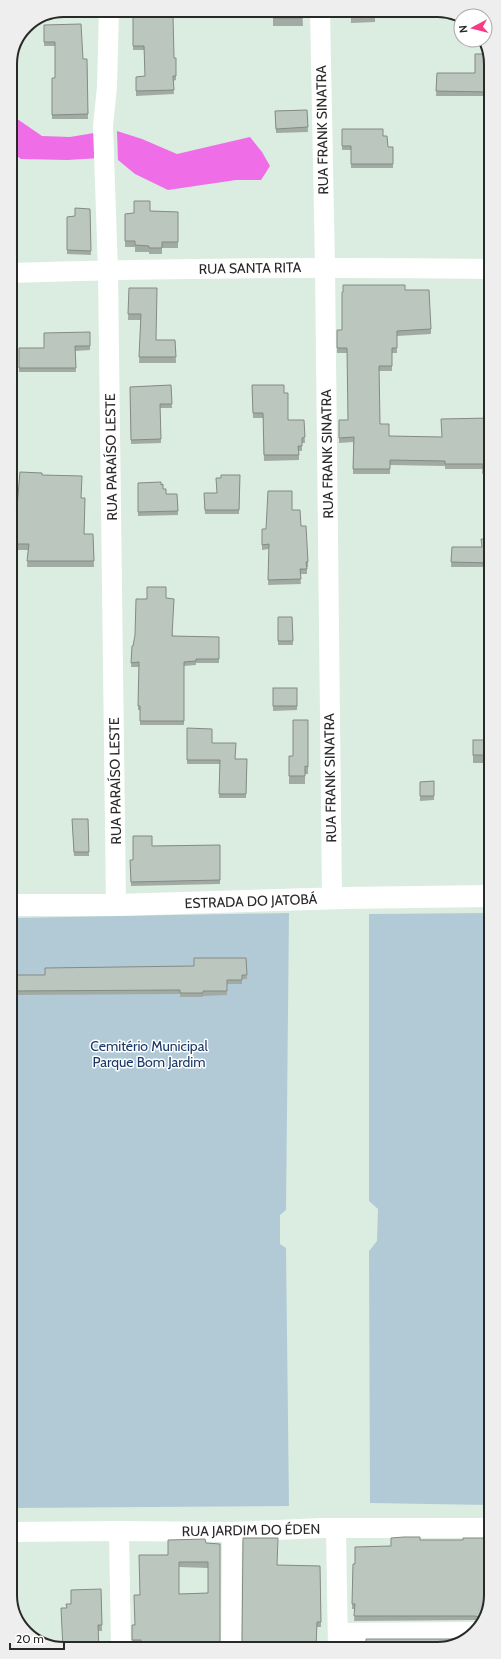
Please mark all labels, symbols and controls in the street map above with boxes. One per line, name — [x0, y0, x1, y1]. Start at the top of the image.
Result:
north arrow — [453, 8, 493, 48]
text: N — [456, 25, 470, 34]
street label: RUA FRANK SINATRA — [312, 65, 332, 195]
street label: RUA SANTA RITA — [199, 258, 302, 278]
street label: RUA FRANK SINATRA — [317, 389, 337, 519]
street label: RUA PARAÍSO LESTE — [101, 393, 121, 521]
street label: RUA FRANK SINATRA — [320, 713, 340, 843]
street label: RUA PARAÍSO LESTE — [105, 717, 125, 845]
street label: ESTRADA DO JATOBÁ — [184, 890, 318, 912]
park label: Cemitério Municipal Parque Bom Jardim — [90, 1037, 208, 1071]
street label: RUA JARDIM DO ÉDEN — [182, 1520, 320, 1540]
scale bar — [10, 1625, 64, 1651]
text: 20 m — [16, 1631, 44, 1646]

